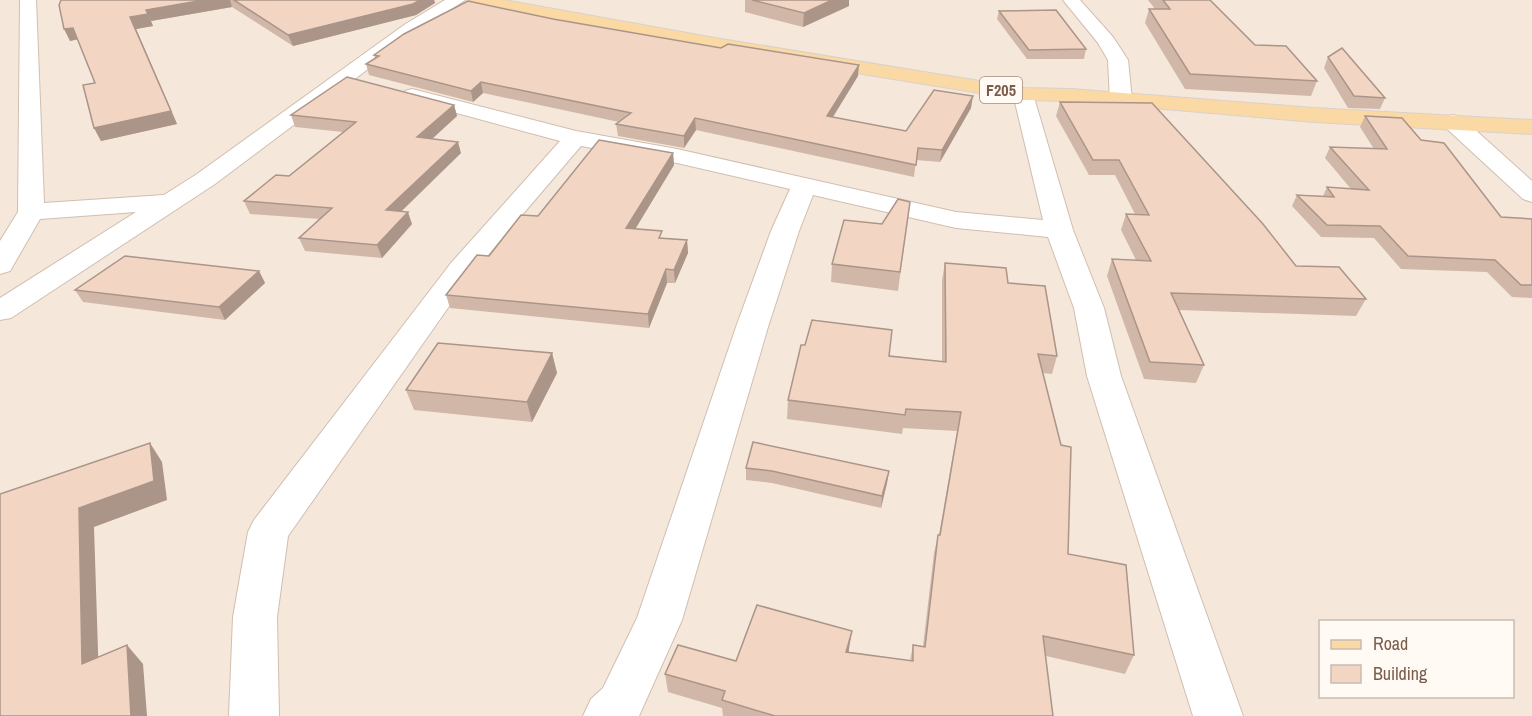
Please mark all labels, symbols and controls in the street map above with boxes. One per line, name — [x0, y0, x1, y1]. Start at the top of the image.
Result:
road number: F205 — [980, 77, 1022, 103]
legend — [1319, 620, 1514, 698]
text: Road — [1373, 631, 1408, 656]
text: Building — [1373, 661, 1428, 686]

